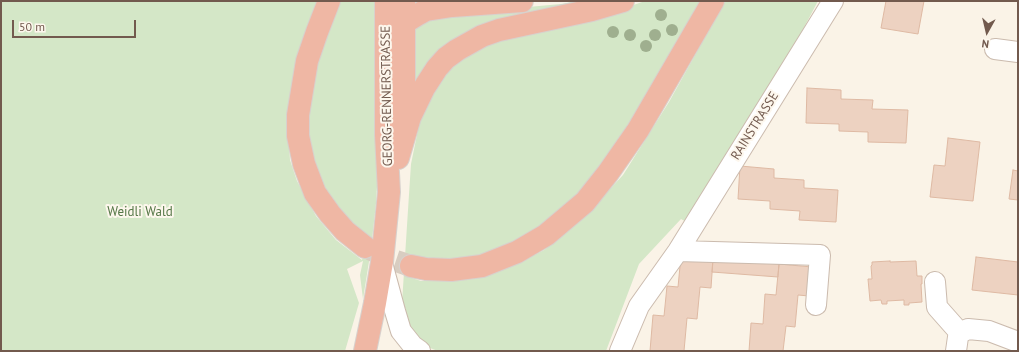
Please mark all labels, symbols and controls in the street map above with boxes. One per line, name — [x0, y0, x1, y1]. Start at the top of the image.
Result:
scale bar — [14, 12, 138, 38]
north arrow — [967, 12, 1007, 52]
text: 50 m — [19, 19, 45, 34]
street label: GEORG-RENNERSTRASSE — [378, 26, 396, 166]
text: N — [981, 36, 990, 51]
street label: RAINSTRASSE — [728, 89, 782, 163]
park label: Weidli Wald — [107, 204, 173, 220]

